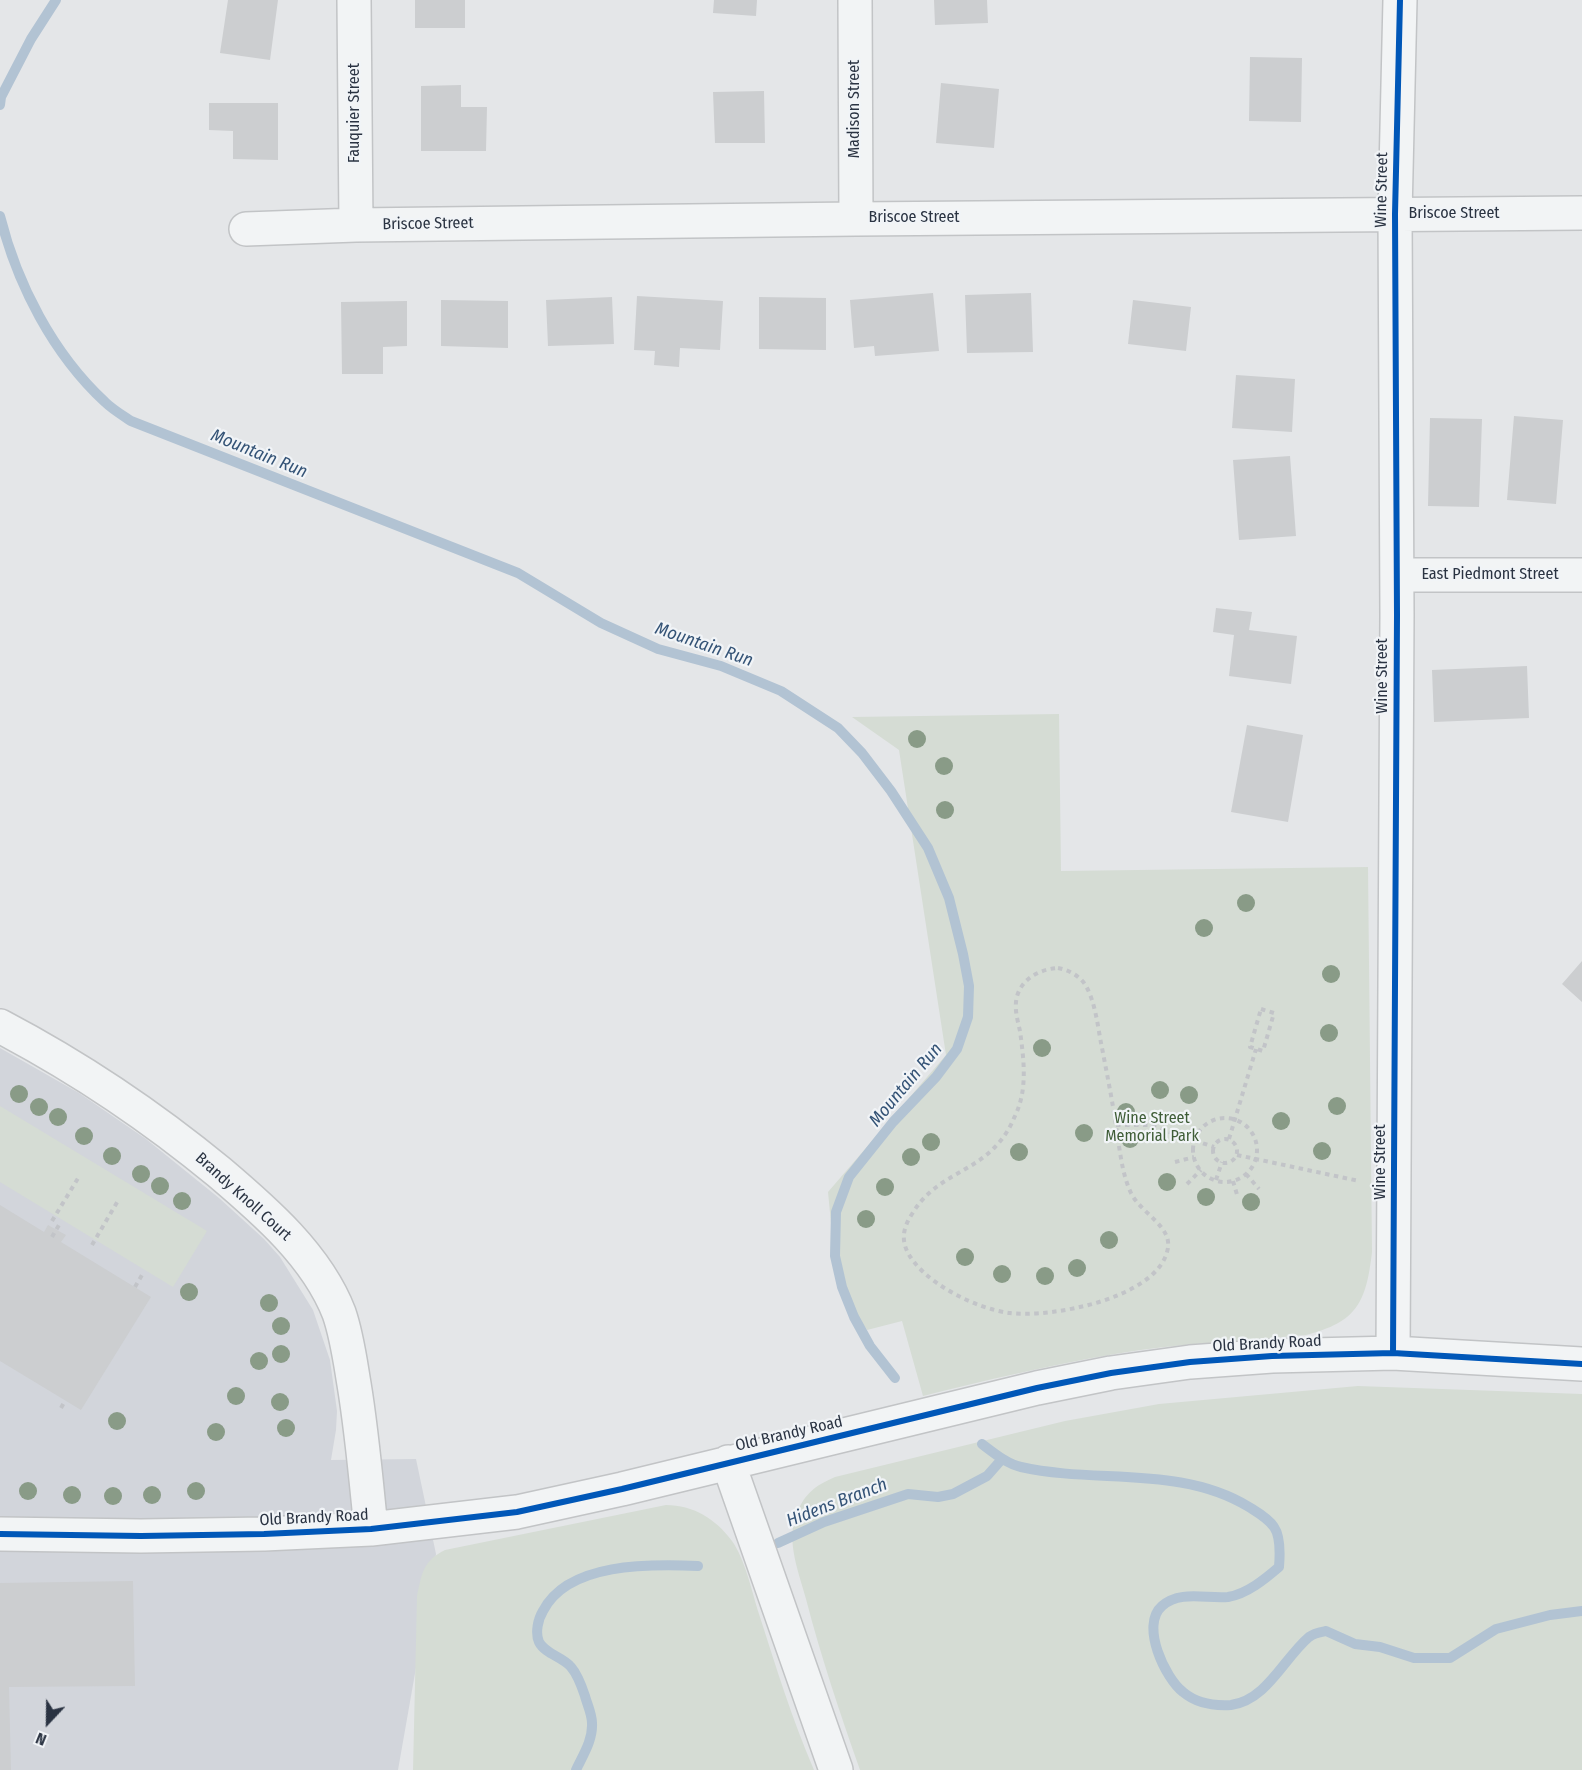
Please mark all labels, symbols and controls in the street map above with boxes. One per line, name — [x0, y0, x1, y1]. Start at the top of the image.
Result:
street label: Madison Street — [845, 60, 865, 158]
street label: Fauquier Street — [345, 63, 365, 163]
street label: Wine Street — [1372, 152, 1392, 228]
street label: Briscoe Street — [1408, 204, 1500, 224]
street label: Briscoe Street — [868, 208, 960, 228]
street label: Briscoe Street — [382, 214, 474, 234]
water label: Mountain Run — [208, 425, 310, 483]
street label: East Piedmont Street — [1421, 565, 1559, 585]
water label: Mountain Run — [652, 618, 756, 672]
street label: Wine Street — [1373, 638, 1393, 714]
water label: Mountain Run — [865, 1039, 947, 1131]
park label: Wine Street Memorial Park — [1105, 1109, 1199, 1147]
street label: Wine Street — [1371, 1124, 1391, 1200]
street label: Brandy Knoll Court — [191, 1149, 295, 1245]
street label: Old Brandy Road — [1212, 1332, 1322, 1356]
street label: Old Brandy Road — [734, 1412, 844, 1456]
water label: Hidens Branch — [784, 1474, 890, 1532]
street label: Old Brandy Road — [259, 1506, 369, 1530]
north arrow — [18, 1692, 78, 1752]
text: N — [33, 1729, 49, 1750]

